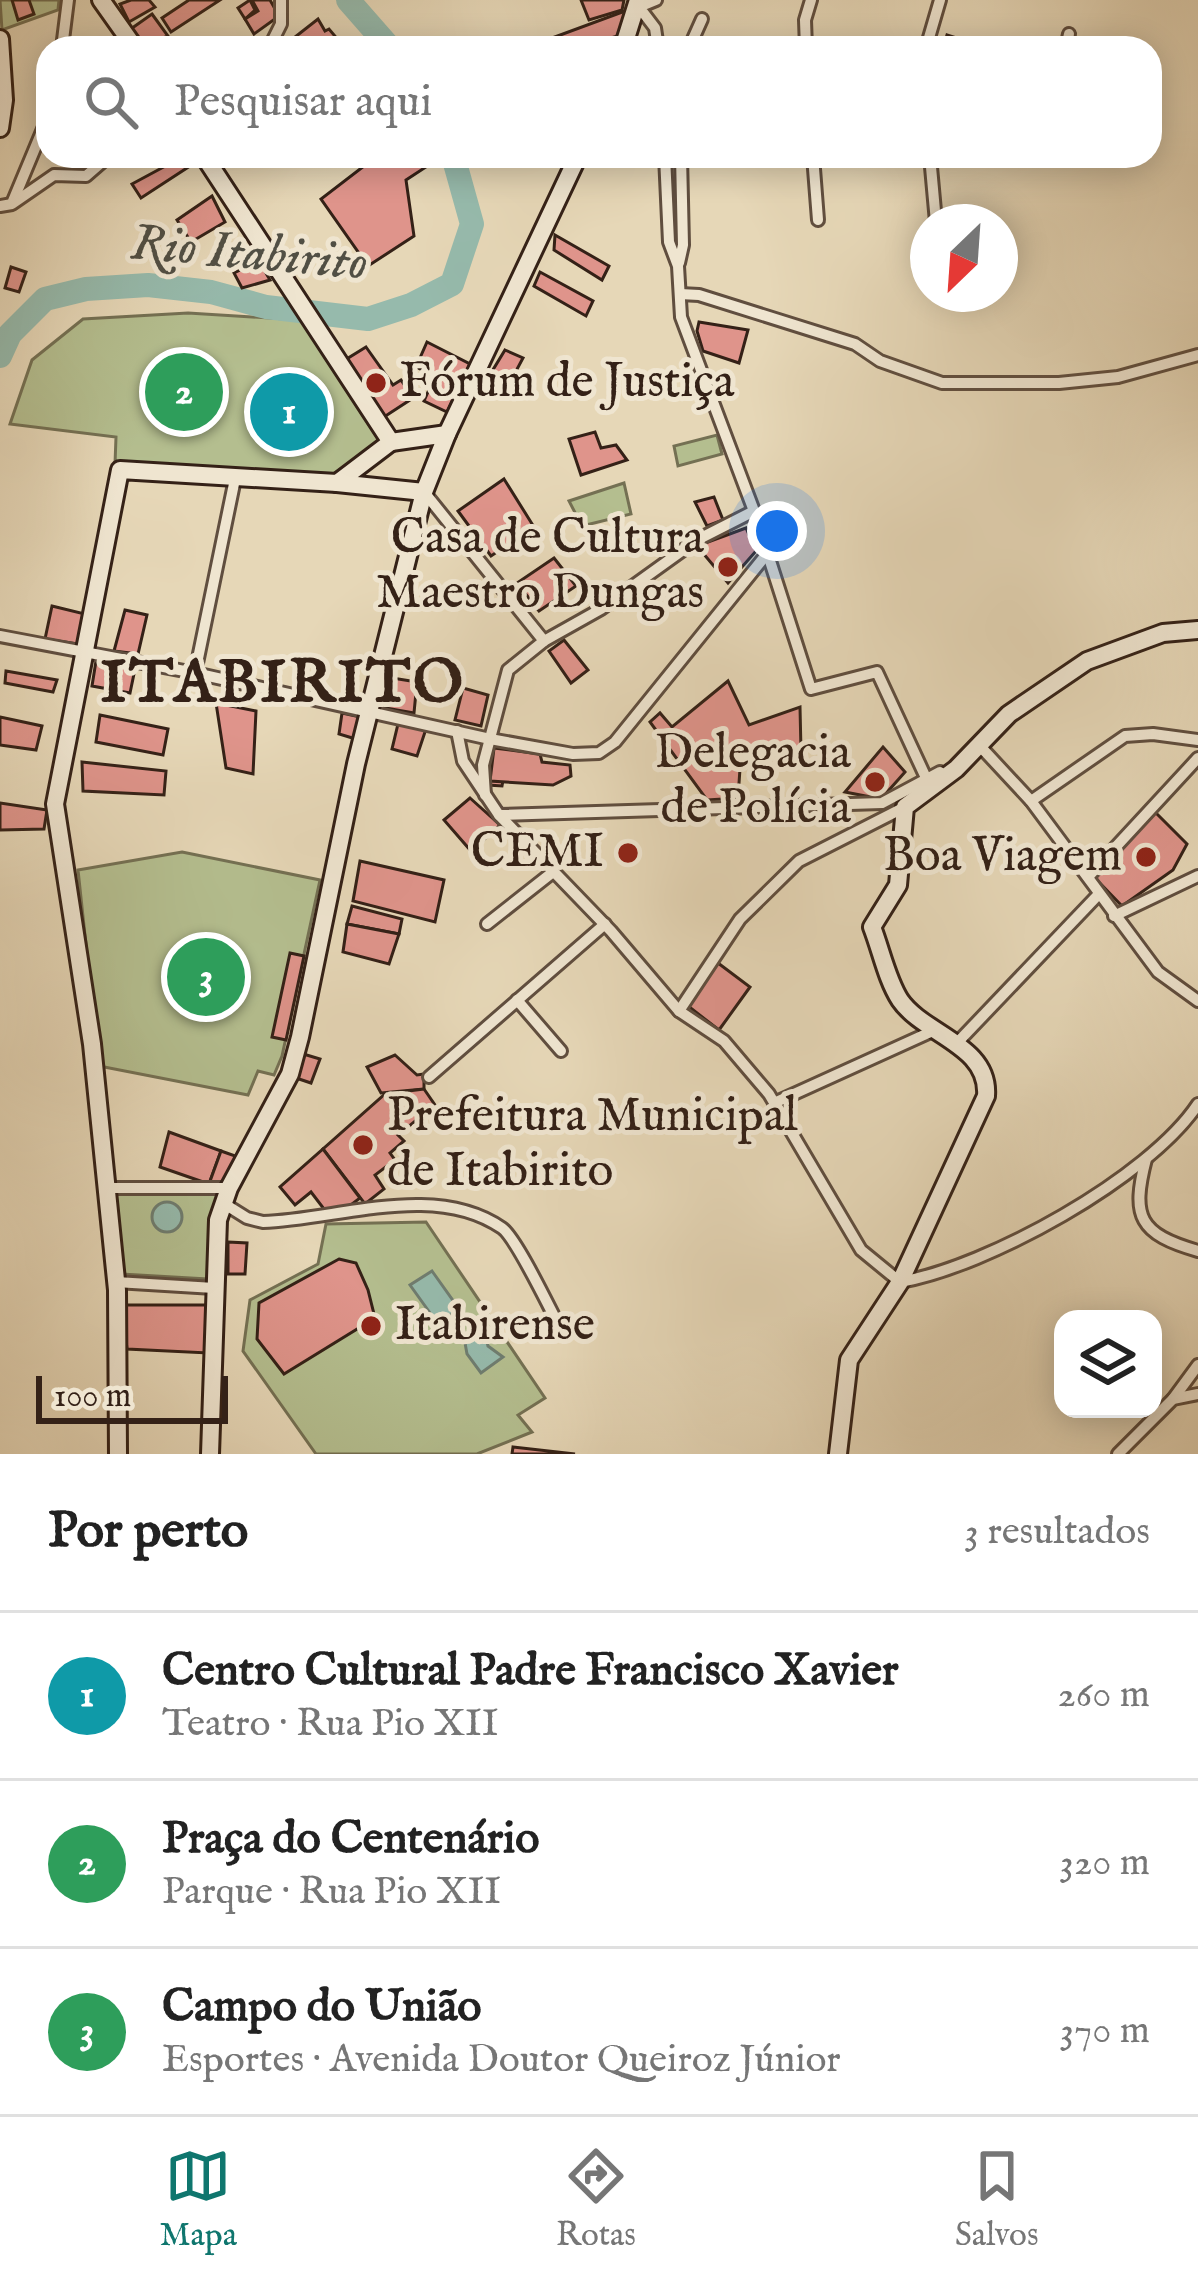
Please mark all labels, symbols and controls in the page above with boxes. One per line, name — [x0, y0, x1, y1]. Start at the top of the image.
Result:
search box — [36, 36, 1162, 168]
icon: search — [78, 69, 144, 135]
text: Pesquisar aqui — [174, 74, 432, 131]
north arrow — [910, 204, 1018, 312]
water label: Rio Itabirito — [128, 212, 370, 298]
pin: 2 — [145, 347, 223, 437]
place label: Fórum de Justiça — [400, 353, 735, 413]
pin: 1 — [250, 367, 328, 457]
marker: Fórum de Justiça — [363, 370, 389, 396]
your location — [747, 501, 807, 561]
place label: Casa de Cultura Maestro Dungas — [376, 509, 704, 624]
marker: Casa de Cultura Maestro Dungas — [715, 554, 741, 580]
district label: ITABIRITO — [100, 647, 466, 723]
place label: Delegacia de Polícia — [655, 724, 851, 839]
marker: Delegacia de Polícia — [862, 769, 888, 795]
place label: CEMI — [471, 823, 604, 883]
place label: Boa Viagem — [883, 827, 1122, 887]
marker: CEMI — [615, 840, 641, 866]
marker: Boa Viagem — [1133, 844, 1159, 870]
pin: 3 — [167, 932, 245, 1022]
place label: Prefeitura Municipal de Itabirito — [387, 1087, 798, 1202]
marker: Prefeitura Municipal de Itabirito — [350, 1132, 376, 1158]
place label: Itabirense — [395, 1296, 595, 1356]
map controls — [1054, 1310, 1162, 1418]
button: layers — [1054, 1310, 1162, 1418]
marker: Itabirense — [358, 1313, 384, 1339]
scale bar — [36, 1370, 228, 1423]
text: 100 m — [54, 1376, 131, 1418]
text: Por perto — [48, 1500, 248, 1565]
text: 3 resultados — [964, 1508, 1150, 1557]
text: Centro Cultural Padre Francisco Xavier — [162, 1643, 898, 1700]
text: 1 — [80, 1671, 94, 1720]
text: 260 m — [1057, 1671, 1150, 1720]
text: Teatro · Rua Pio XII — [162, 1700, 499, 1749]
text: Praça do Centenário — [162, 1811, 539, 1868]
text: 2 — [78, 1839, 96, 1888]
text: 320 m — [1059, 1839, 1150, 1888]
text: Parque · Rua Pio XII — [162, 1868, 501, 1917]
text: Campo do União — [162, 1979, 482, 2036]
text: 3 — [80, 2007, 94, 2056]
text: 370 m — [1059, 2007, 1150, 2056]
text: Esportes · Avenida Doutor Queiroz Júnior — [162, 2036, 841, 2085]
tab: Mapa — [160, 2143, 237, 2257]
tab: Rotas — [556, 2143, 636, 2257]
tab: Salvos — [955, 2143, 1038, 2257]

